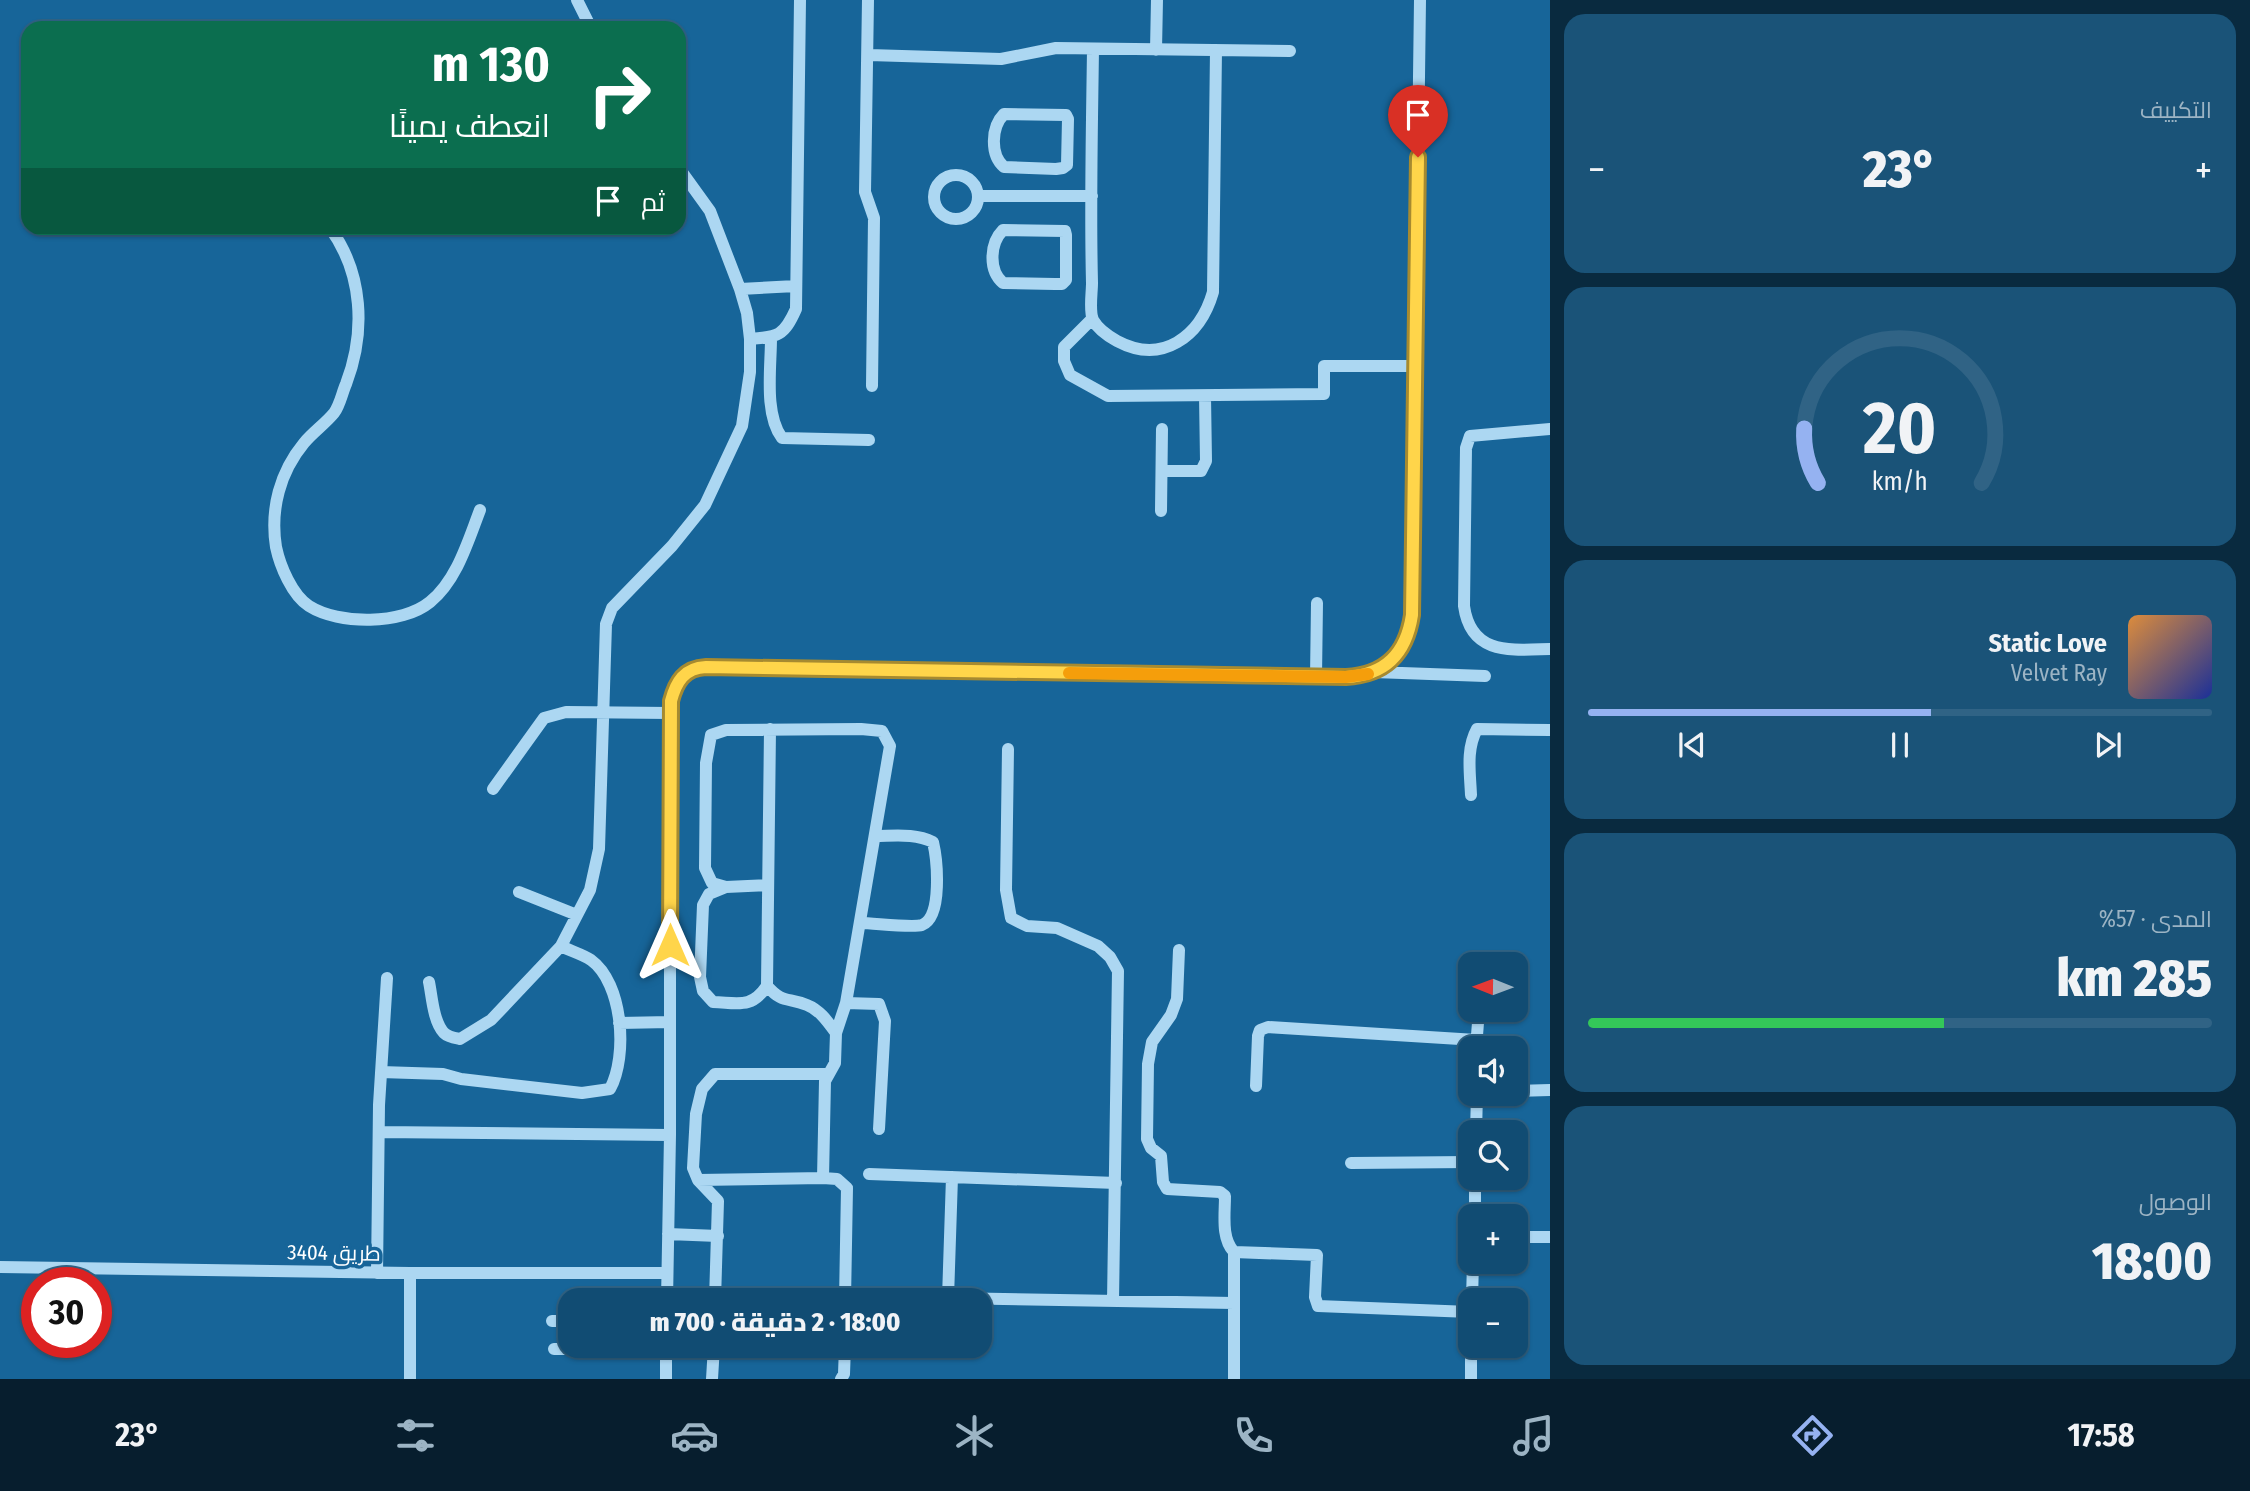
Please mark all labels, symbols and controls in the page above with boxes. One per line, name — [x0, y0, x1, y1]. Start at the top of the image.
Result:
text: 130 m — [432, 35, 550, 94]
icon: right — [574, 49, 665, 140]
pin — [1388, 85, 1448, 157]
icon: arrive — [1399, 96, 1437, 134]
text: التكييف — [2140, 96, 2212, 124]
text: انعطف يمينًا — [389, 107, 550, 145]
text: 23° — [1863, 138, 1937, 201]
text: − — [1588, 147, 1605, 193]
text: + — [2195, 147, 2212, 193]
icon: arrive — [589, 182, 627, 220]
text: ثم — [641, 187, 665, 218]
text: 20 — [1862, 385, 1937, 472]
text: km/h — [1872, 466, 1928, 496]
text: Static Love — [1989, 628, 2107, 659]
text: Velvet Ray — [2011, 659, 2107, 687]
icon: previous — [1673, 726, 1711, 764]
icon: pause — [1881, 726, 1919, 764]
icon: next — [2089, 726, 2127, 764]
text: المدى · 57% — [2099, 905, 2212, 933]
position arrow — [633, 908, 707, 982]
text: 285 km — [2056, 947, 2212, 1010]
north arrow — [1458, 952, 1528, 1022]
map controls — [1458, 952, 1528, 1358]
button: sound — [1458, 1036, 1528, 1106]
button: search — [1458, 1120, 1528, 1190]
text: الوصول — [2139, 1188, 2212, 1216]
button: + — [1458, 1204, 1528, 1274]
text: 18:00 — [2092, 1230, 2212, 1293]
street label: طريق 3404 — [287, 1239, 381, 1267]
speed limit sign: 30 — [21, 1267, 112, 1358]
button: − — [1458, 1288, 1528, 1358]
text: 18:00 · 2 دقيقة · 700 m — [650, 1307, 900, 1338]
icon: filters — [391, 1411, 440, 1460]
icon: car — [670, 1411, 719, 1460]
icon: climate — [950, 1411, 999, 1460]
icon: phone — [1229, 1411, 1278, 1460]
icon: music — [1509, 1411, 1558, 1460]
icon: directions — [1788, 1411, 1837, 1460]
text: 23° — [115, 1416, 160, 1454]
text: 17:58 — [2067, 1416, 2135, 1454]

